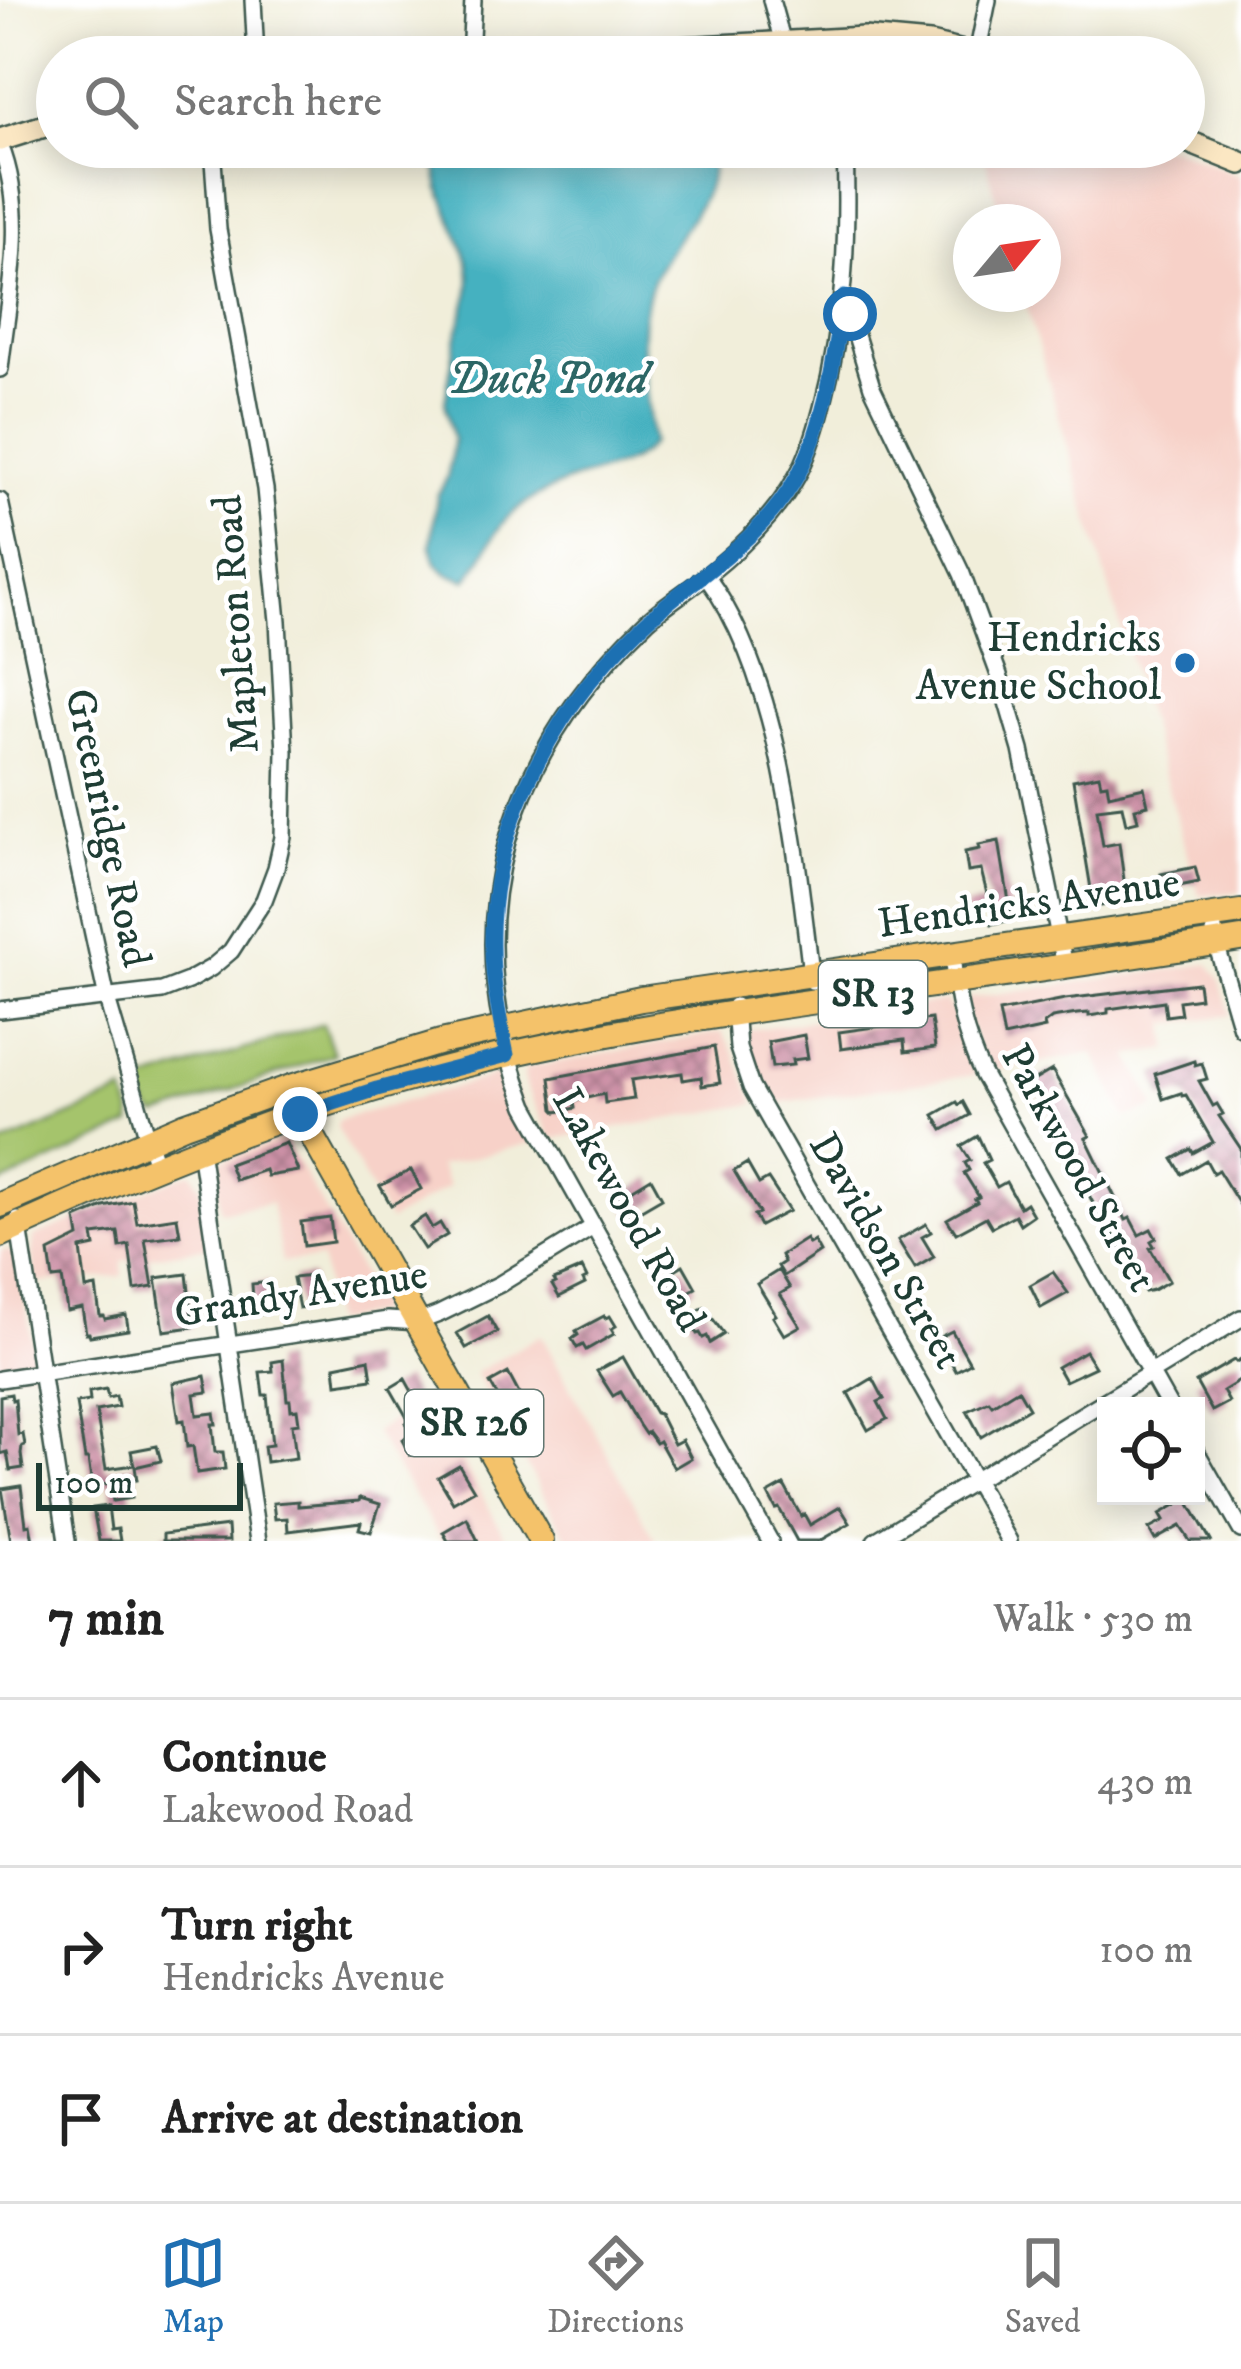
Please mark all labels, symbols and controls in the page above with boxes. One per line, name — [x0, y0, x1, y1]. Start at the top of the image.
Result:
search box — [36, 36, 1205, 168]
icon: search — [78, 69, 144, 135]
text: Search here — [174, 74, 382, 130]
north arrow — [953, 204, 1061, 312]
route start — [823, 287, 877, 341]
water label: Duck Pond — [448, 352, 655, 408]
street label: Mapleton Road — [202, 493, 272, 755]
place label: Hendricks Avenue School — [916, 613, 1161, 713]
marker: Hendricks Avenue School — [1172, 650, 1198, 676]
street label: Greenridge Road — [52, 684, 162, 972]
street label: Hendricks Avenue — [875, 857, 1183, 951]
road number: SR 13 — [819, 961, 927, 1027]
street label: Parkwood Street — [989, 1035, 1167, 1301]
street label: Lakewood Road — [540, 1079, 716, 1341]
route end — [273, 1087, 327, 1141]
street label: Davidson Street — [796, 1124, 974, 1378]
street label: Grandy Avenue — [171, 1249, 431, 1341]
road number: SR 126 — [405, 1390, 543, 1456]
map controls — [1097, 1397, 1205, 1505]
button: locate — [1097, 1397, 1205, 1505]
scale bar — [36, 1457, 243, 1510]
text: 100 m — [54, 1463, 133, 1504]
text: 7 min — [48, 1587, 164, 1651]
text: Walk · 530 m — [993, 1595, 1193, 1644]
text: Continue — [162, 1730, 327, 1786]
icon: ahead — [48, 1750, 114, 1816]
text: 430 m — [1097, 1758, 1193, 1807]
text: Lakewood Road — [162, 1786, 413, 1835]
text: Turn right — [162, 1898, 352, 1954]
icon: right — [48, 1918, 114, 1984]
text: 100 m — [1099, 1926, 1193, 1975]
text: Hendricks Avenue — [162, 1954, 445, 2003]
icon: arrive — [48, 2086, 114, 2152]
text: Arrive at destination — [162, 2091, 523, 2147]
tab: Map — [160, 2230, 226, 2343]
tab: Directions — [547, 2230, 684, 2343]
tab: Saved — [1005, 2230, 1081, 2343]

